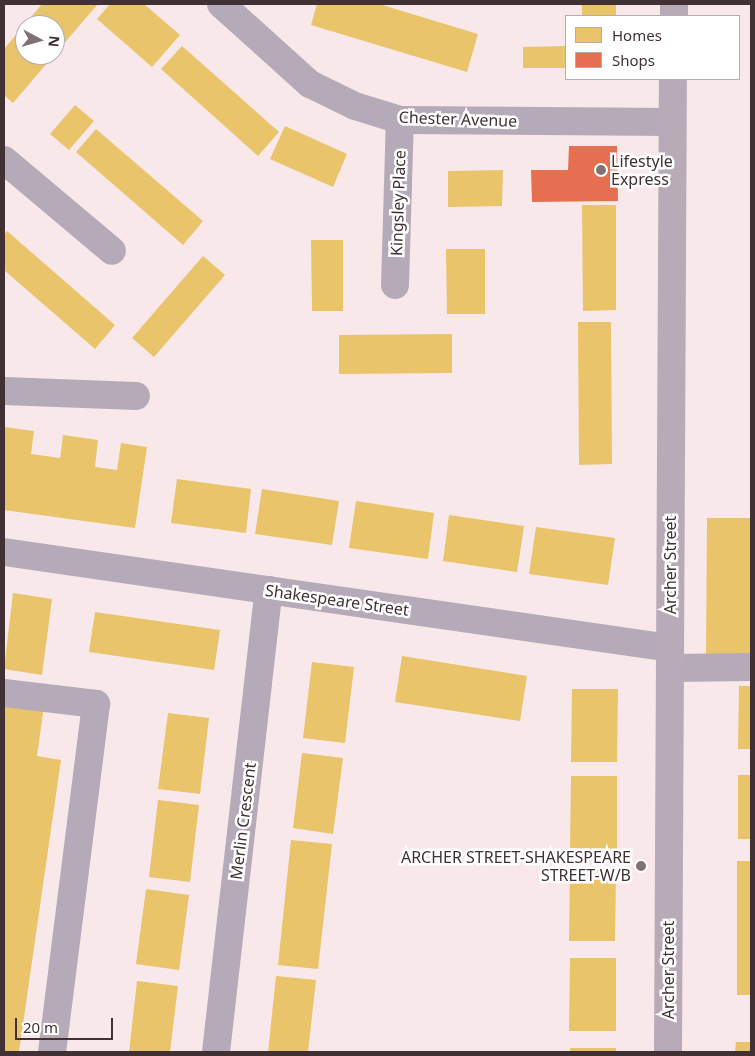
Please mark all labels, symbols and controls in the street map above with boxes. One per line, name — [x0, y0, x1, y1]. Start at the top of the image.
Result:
north arrow — [15, 15, 65, 65]
legend — [565, 15, 740, 80]
text: Homes — [612, 25, 662, 45]
text: N — [44, 35, 64, 48]
text: Shops — [612, 50, 655, 70]
street label: Chester Avenue — [398, 107, 518, 131]
street label: Kingsley Place — [387, 150, 409, 256]
place label: Lifestyle Express — [611, 151, 673, 189]
marker: Lifestyle Express — [595, 164, 607, 176]
street label: Archer Street — [660, 516, 680, 614]
street label: Shakespeare Street — [264, 580, 410, 620]
street label: Merlin Crescent — [226, 761, 260, 881]
place label: ARCHER STREET-SHAKESPEARE STREET-W/B — [401, 847, 631, 885]
marker: ARCHER STREET-SHAKESPEARE STREET-W/B — [635, 860, 647, 872]
street label: Archer Street — [658, 921, 678, 1019]
scale bar — [18, 1008, 115, 1040]
text: 20 m — [23, 1017, 58, 1037]

